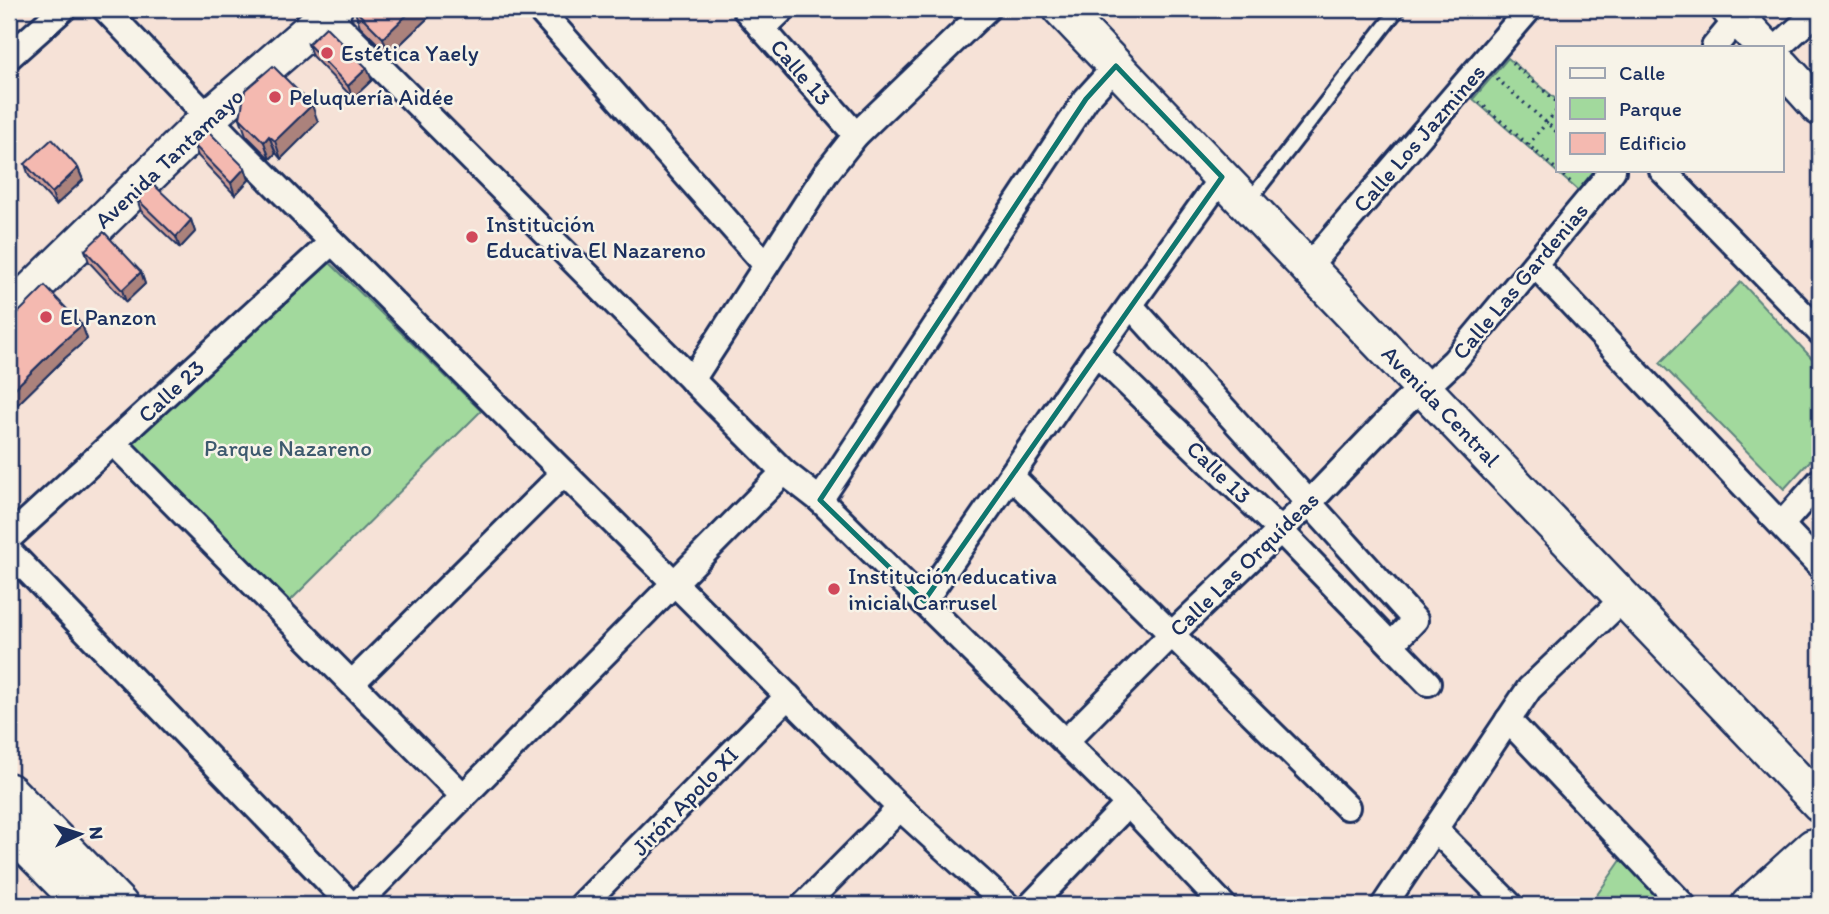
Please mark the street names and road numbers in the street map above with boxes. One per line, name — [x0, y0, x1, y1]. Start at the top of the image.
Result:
street label: Calle 13 — [764, 33, 838, 111]
street label: Calle Los Jazmines — [1347, 58, 1491, 218]
street label: Avenida Tantamayo — [89, 82, 249, 234]
street label: Calle Las Gardenias — [1446, 197, 1594, 365]
street label: Avenida Central — [1376, 339, 1506, 473]
street label: Calle 23 — [132, 353, 210, 429]
street label: Calle 13 — [1181, 434, 1257, 510]
street label: Calle Las Orquídeas — [1164, 486, 1324, 642]
street label: Jirón Apolo XI — [626, 741, 744, 861]

